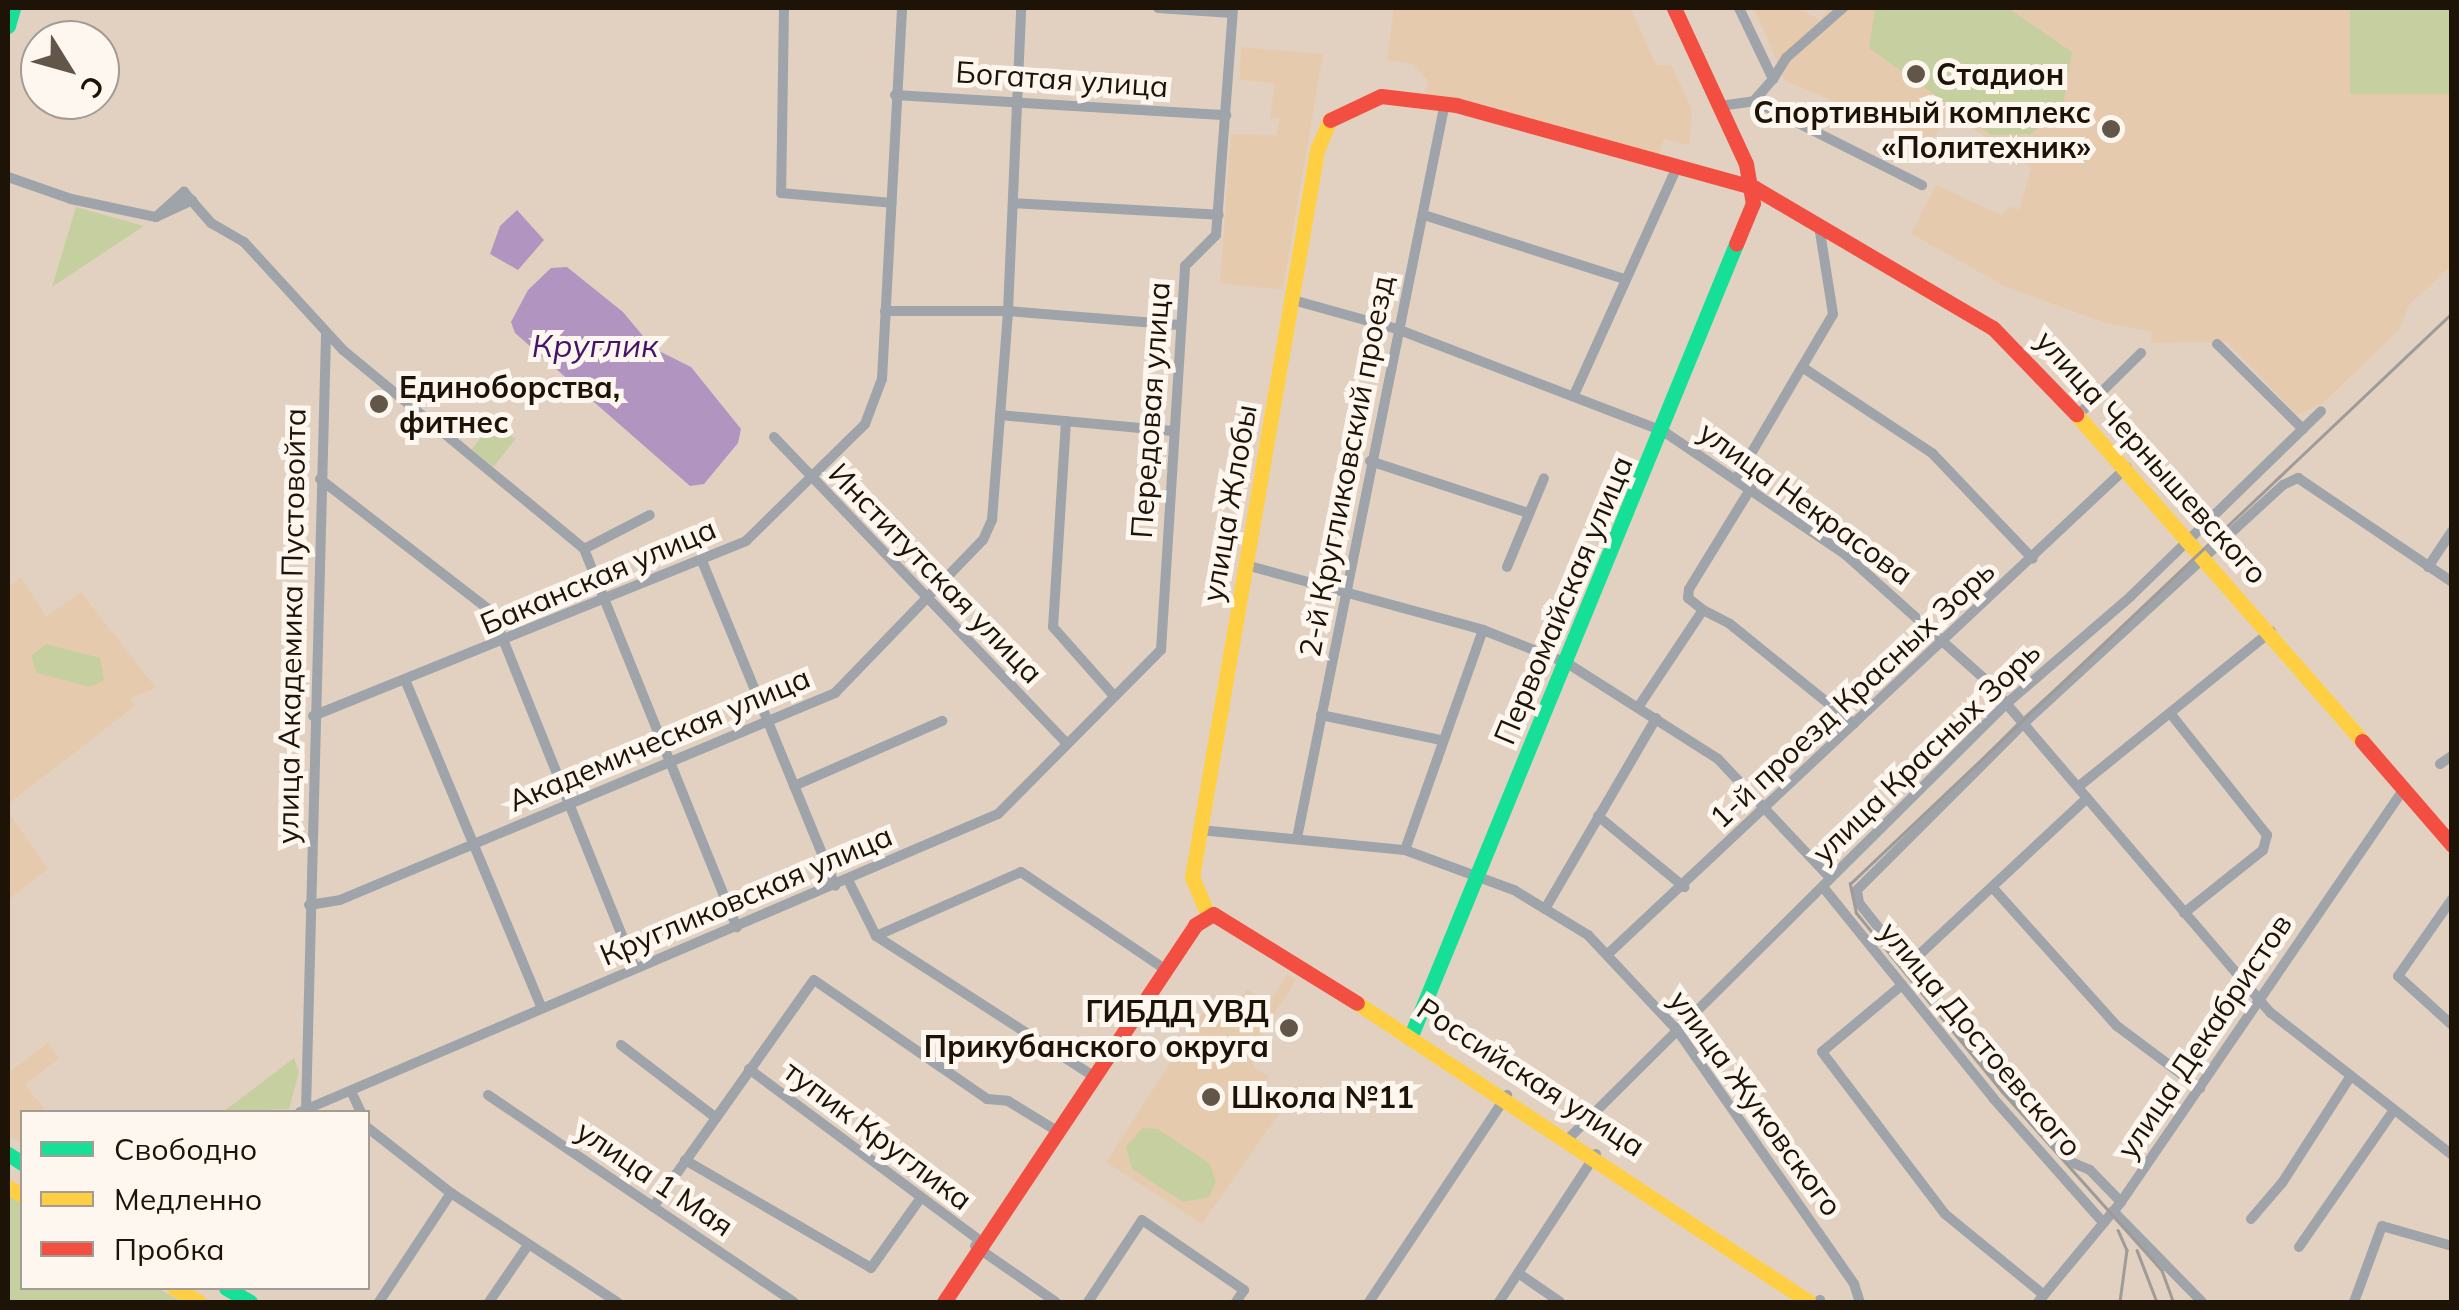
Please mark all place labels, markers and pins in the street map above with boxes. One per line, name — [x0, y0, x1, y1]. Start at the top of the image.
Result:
place label: Стадион — [1936, 56, 2064, 92]
marker: Стадион — [1905, 63, 1927, 85]
place label: Спортивный комплекс «Политехник» — [1753, 94, 2091, 164]
marker: Спортивный комплекс «Политехник» — [2100, 118, 2122, 140]
place label: Единоборства, фитнес — [399, 369, 620, 440]
marker: Единоборства, фитнес — [368, 393, 390, 415]
place label: ГИБДД УВД Прикубанского округа — [924, 993, 1269, 1064]
marker: ГИБДД УВД Прикубанского округа — [1278, 1017, 1300, 1039]
place label: Школа №11 — [1231, 1079, 1414, 1115]
marker: Школа №11 — [1200, 1086, 1222, 1108]

